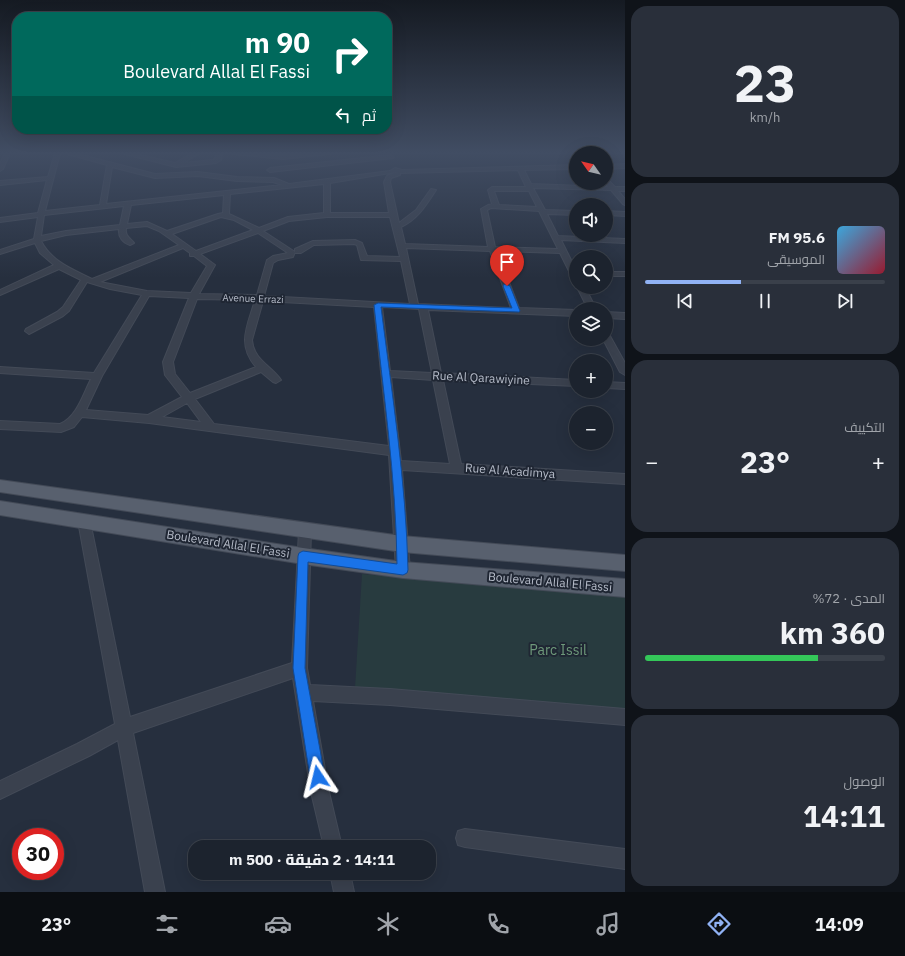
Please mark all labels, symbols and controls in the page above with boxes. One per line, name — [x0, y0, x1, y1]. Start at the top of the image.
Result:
text: 90 m — [245, 24, 310, 61]
icon: right — [324, 28, 376, 80]
text: 23 — [734, 49, 796, 116]
text: Boulevard Allal El Fassi — [123, 60, 310, 83]
icon: left — [332, 104, 354, 126]
text: ثم — [362, 106, 376, 125]
text: km/h — [750, 109, 780, 126]
north arrow — [569, 146, 613, 190]
map controls — [569, 146, 613, 450]
button: sound — [569, 198, 613, 242]
text: 95.6 FM — [769, 228, 825, 247]
pin — [490, 245, 524, 286]
button: search — [569, 250, 613, 294]
icon: arrive — [496, 251, 518, 273]
text: الموسيقى — [767, 251, 825, 268]
icon: previous — [674, 290, 696, 312]
icon: pause — [754, 290, 776, 312]
icon: next — [834, 290, 856, 312]
street label: Avenue Errazi — [222, 291, 284, 306]
button: layers — [569, 302, 613, 346]
button: + — [569, 354, 613, 398]
street label: Rue Al Qarawiyine — [432, 367, 531, 388]
button: − — [569, 406, 613, 450]
text: التكييف — [844, 419, 885, 436]
text: 23° — [740, 442, 790, 481]
text: − — [645, 447, 658, 476]
text: + — [872, 447, 885, 476]
street label: Rue Al Acadimya — [464, 460, 556, 481]
street label: Boulevard Allal El Fassi — [165, 526, 291, 561]
street label: Boulevard Allal El Fassi — [487, 569, 613, 594]
text: المدى · 72% — [813, 590, 885, 607]
text: 360 km — [780, 613, 885, 652]
park label: Parc Issil — [529, 641, 587, 659]
position arrow — [297, 756, 339, 798]
text: الوصول — [844, 773, 885, 790]
text: 14:11 — [803, 796, 885, 835]
speed limit sign: 30 — [12, 828, 64, 880]
text: 14:11 · 2 دقيقة · 500 m — [229, 850, 395, 869]
icon: filters — [153, 910, 181, 938]
icon: car — [264, 910, 292, 938]
icon: climate — [374, 910, 402, 938]
icon: phone — [484, 910, 512, 938]
icon: music — [594, 910, 622, 938]
icon: directions — [705, 910, 733, 938]
text: 23° — [41, 913, 71, 936]
text: 14:09 — [815, 913, 864, 936]

